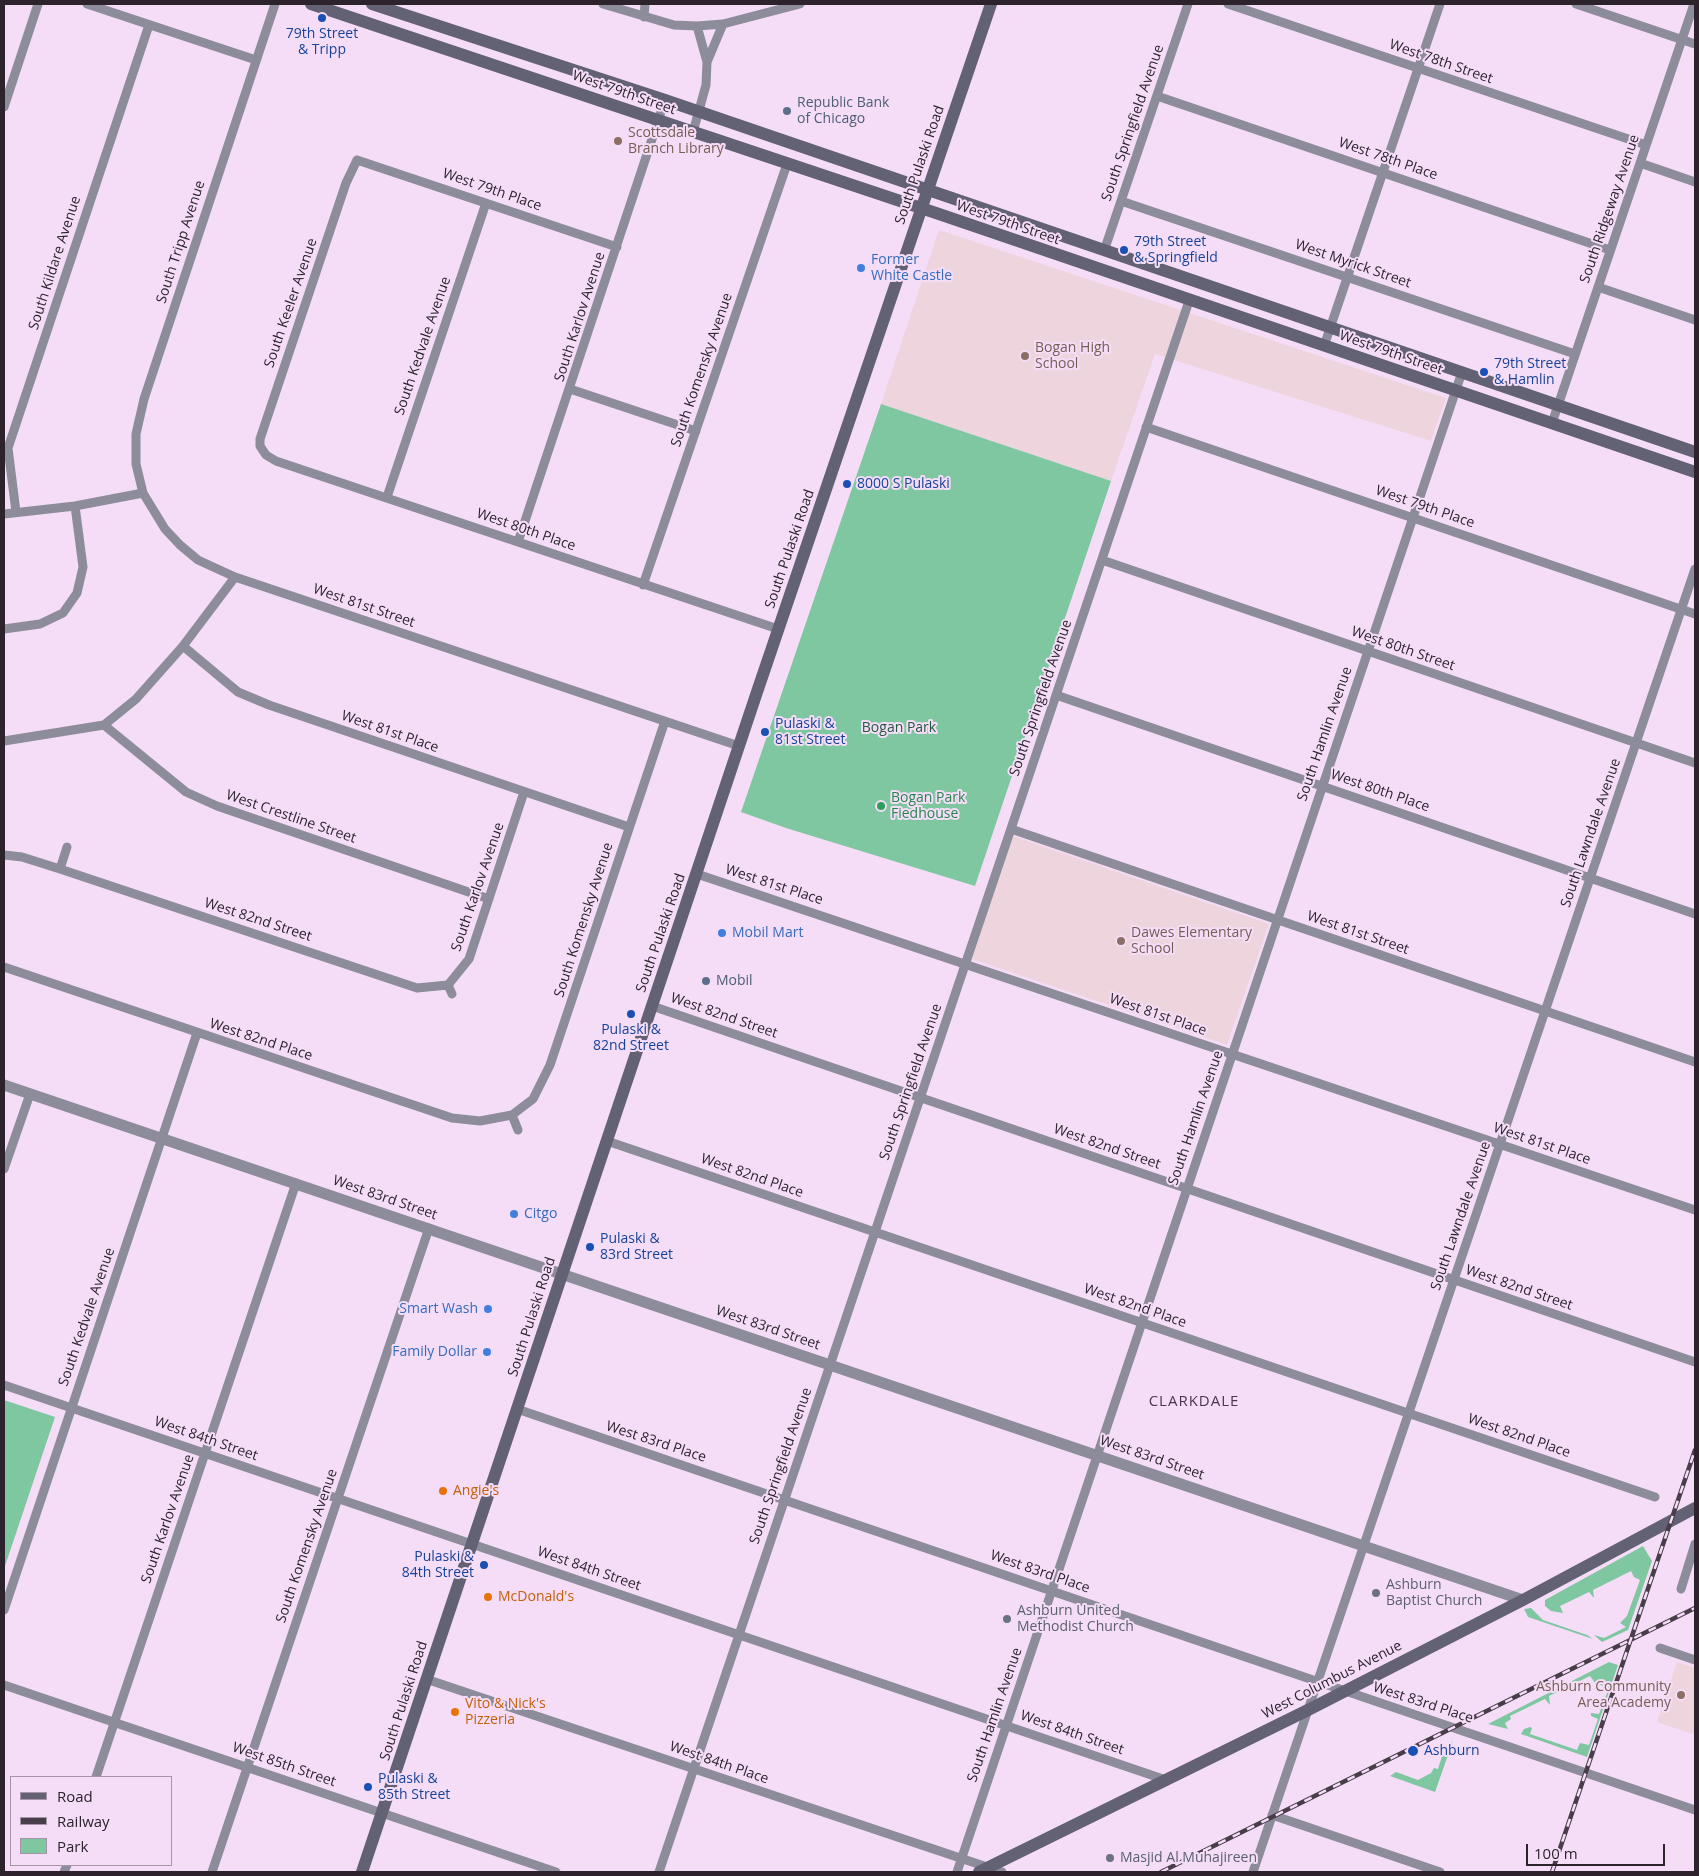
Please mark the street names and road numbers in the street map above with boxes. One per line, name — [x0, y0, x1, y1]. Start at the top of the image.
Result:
street label: West 78th Street — [1387, 36, 1495, 88]
street label: South Springfield Avenue — [1098, 43, 1168, 203]
street label: West 79th Street — [570, 67, 678, 119]
street label: South Pulaski Road — [892, 103, 948, 227]
street label: South Ridgeway Avenue — [1577, 132, 1643, 286]
street label: West 78th Place — [1336, 134, 1440, 184]
street label: West 79th Place — [440, 165, 544, 215]
street label: South Tripp Avenue — [153, 178, 209, 306]
street label: South Kildare Avenue — [25, 194, 85, 332]
street label: West 79th Street — [954, 197, 1062, 249]
street label: South Keeler Avenue — [261, 236, 321, 370]
street label: West Myrick Street — [1293, 236, 1413, 292]
street label: South Karlov Avenue — [551, 250, 609, 384]
street label: South Kedvale Avenue — [391, 275, 455, 417]
street label: South Komensky Avenue — [668, 291, 736, 449]
street label: West 79th Street — [1337, 327, 1445, 379]
street label: West 79th Place — [1373, 482, 1477, 532]
street label: South Pulaski Road — [762, 487, 818, 611]
street label: West 80th Place — [474, 505, 578, 555]
street label: West 81st Street — [311, 581, 417, 631]
street label: South Springfield Avenue — [1006, 618, 1076, 778]
street label: West 80th Street — [1349, 623, 1457, 675]
street label: South Hamlin Avenue — [1294, 665, 1356, 803]
street label: West 81st Place — [339, 708, 441, 756]
street label: South Lawndale Avenue — [1558, 756, 1624, 910]
street label: West 80th Place — [1328, 766, 1432, 816]
street label: West Crestline Street — [224, 787, 358, 847]
street label: South Karlov Avenue — [448, 820, 508, 954]
street label: South Komensky Avenue — [551, 841, 617, 999]
street label: West 81st Place — [723, 861, 825, 909]
street label: South Pulaski Road — [633, 871, 689, 995]
street label: West 82nd Street — [202, 895, 314, 945]
street label: West 81st Street — [1305, 908, 1411, 958]
street label: West 82nd Street — [668, 990, 780, 1042]
street label: West 81st Place — [1107, 991, 1209, 1039]
street label: South Springfield Avenue — [876, 1002, 946, 1162]
street label: West 82nd Place — [207, 1015, 315, 1065]
street label: South Hamlin Avenue — [1165, 1049, 1227, 1187]
street label: West 81st Place — [1491, 1120, 1593, 1168]
street label: West 82nd Street — [1051, 1121, 1163, 1173]
street label: South Lawndale Avenue — [1428, 1139, 1494, 1293]
street label: West 82nd Place — [699, 1151, 805, 1201]
street label: West 83rd Street — [331, 1172, 439, 1224]
street label: South Kedvale Avenue — [55, 1246, 119, 1388]
street label: South Pulaski Road — [505, 1255, 559, 1379]
street label: West 82nd Street — [1463, 1262, 1575, 1314]
street label: West 82nd Place — [1082, 1281, 1188, 1331]
street label: West 83rd Street — [714, 1302, 822, 1354]
street label: South Springfield Avenue — [746, 1386, 816, 1546]
street label: West 82nd Place — [1466, 1411, 1572, 1461]
street label: West 84th Street — [152, 1413, 260, 1465]
street label: West 83rd Place — [604, 1418, 708, 1466]
street label: West 83rd Street — [1098, 1432, 1206, 1484]
street label: South Karlov Avenue — [138, 1452, 198, 1586]
street label: South Komensky Avenue — [273, 1467, 341, 1625]
street label: West 84th Street — [535, 1543, 643, 1595]
street label: West 83rd Place — [988, 1547, 1092, 1597]
street label: West Columbus Avenue — [1259, 1637, 1405, 1723]
street label: South Pulaski Road — [377, 1639, 431, 1763]
street label: South Hamlin Avenue — [964, 1646, 1026, 1784]
street label: West 83rd Place — [1371, 1679, 1475, 1727]
street label: West 84th Street — [1018, 1707, 1126, 1759]
street label: West 84th Place — [667, 1738, 771, 1788]
street label: West 85th Street — [230, 1739, 338, 1791]

